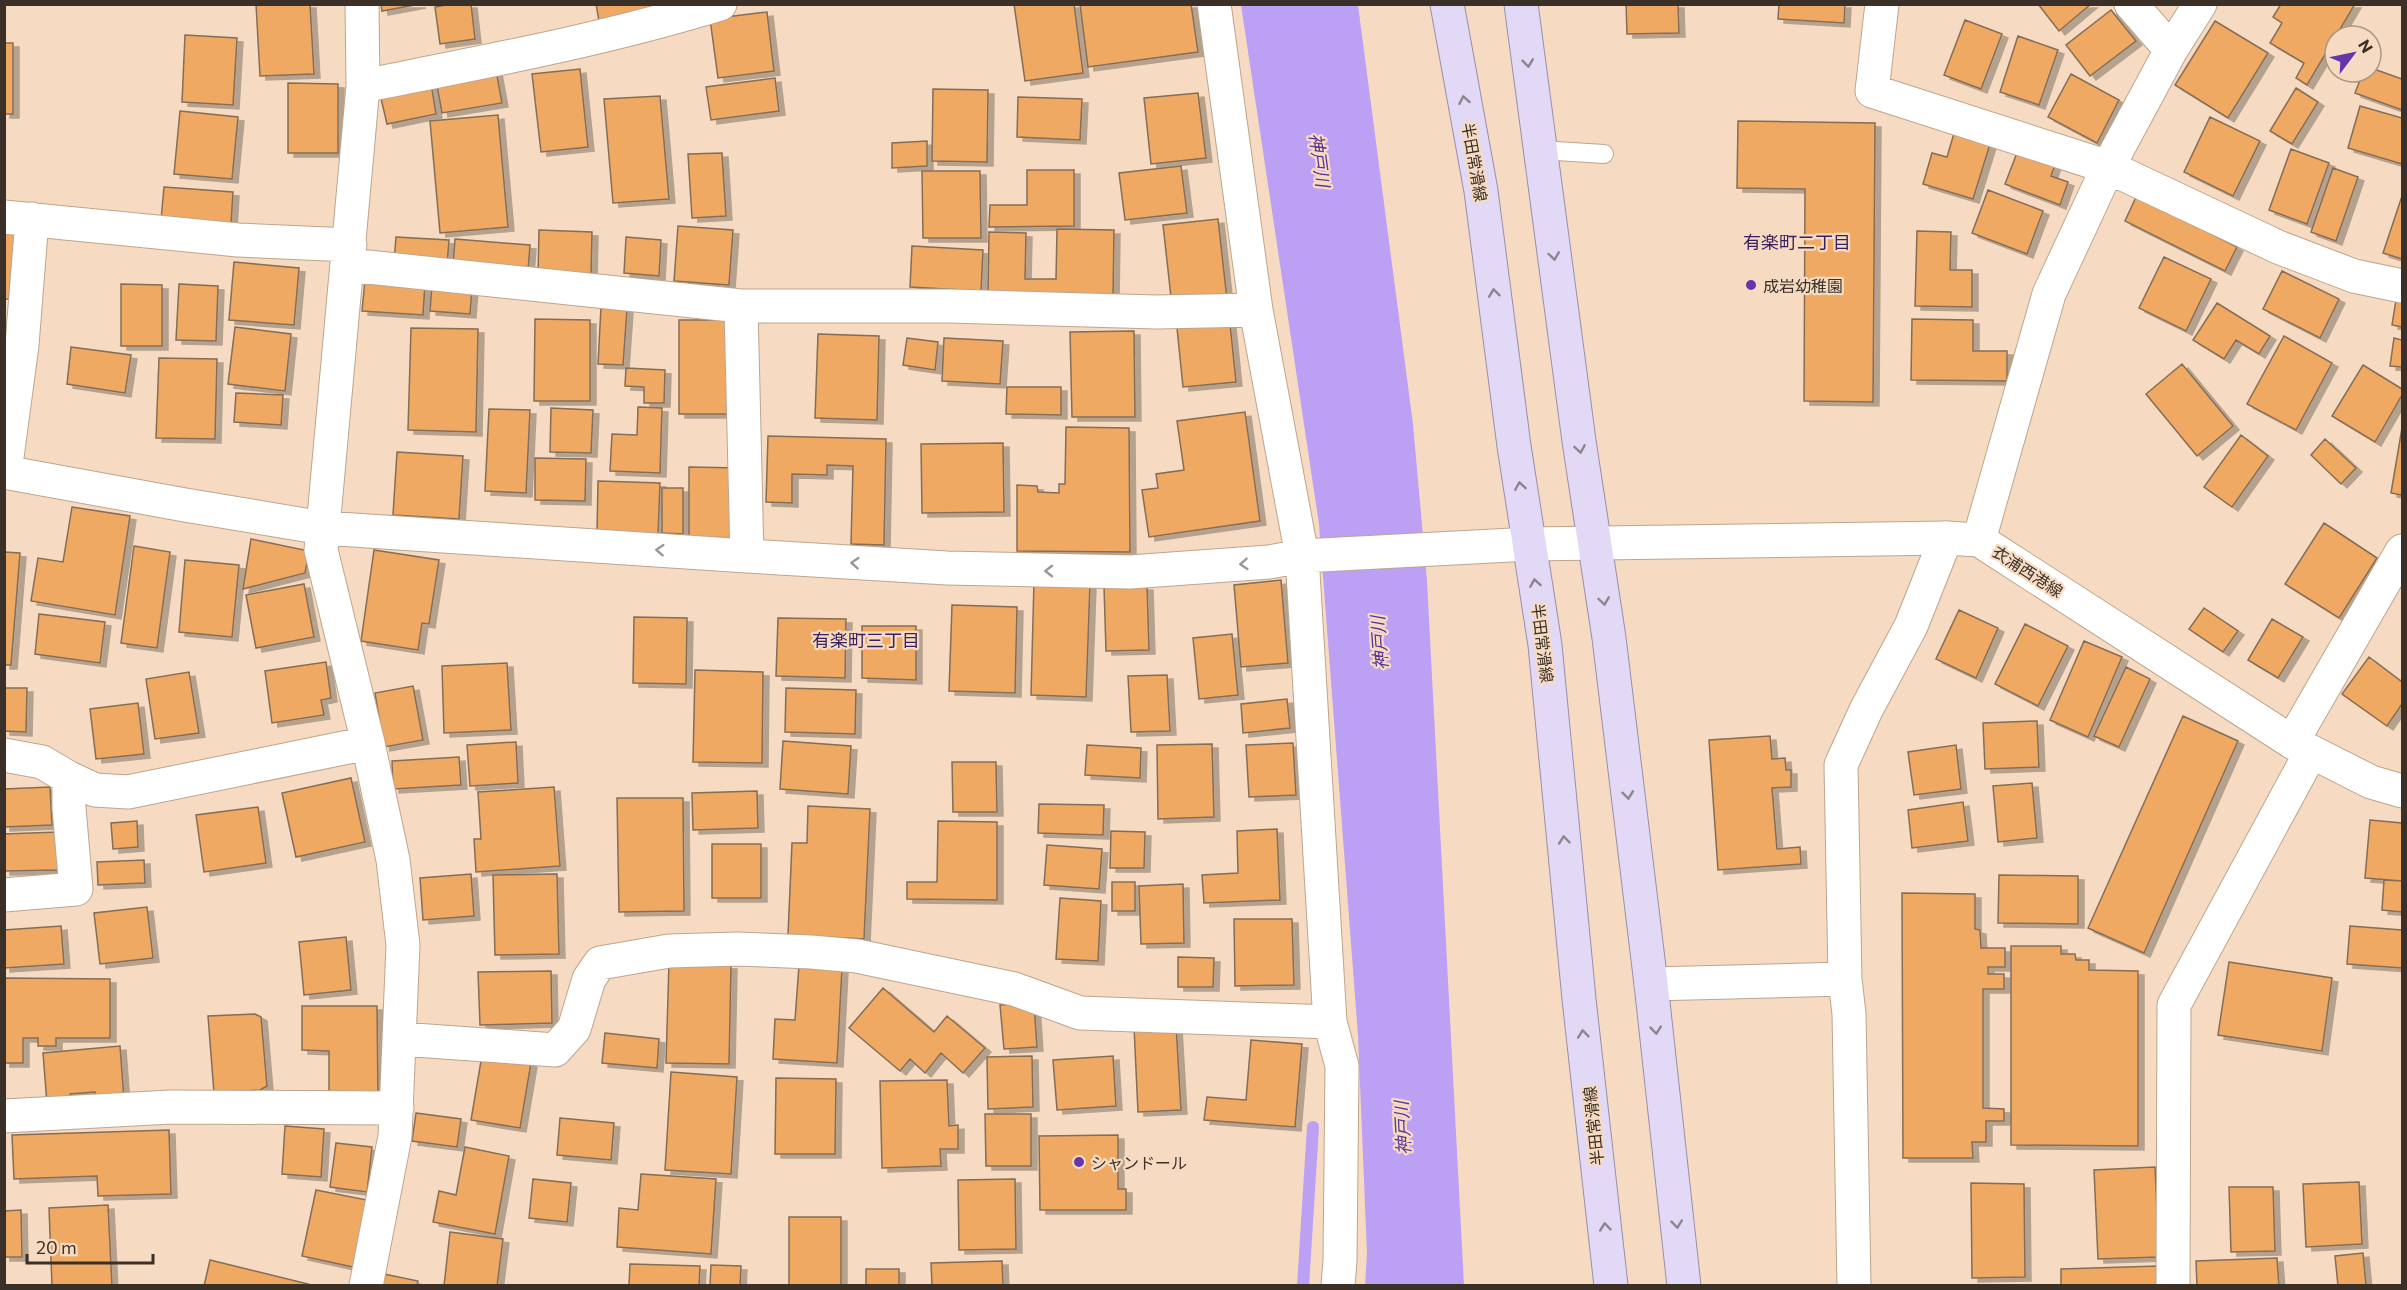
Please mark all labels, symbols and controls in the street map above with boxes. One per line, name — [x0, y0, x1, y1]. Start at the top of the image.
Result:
north arrow — [2323, 24, 2383, 84]
text: N — [2355, 36, 2377, 56]
one-way arrow — [1522, 58, 1534, 67]
one-way arrow — [1458, 96, 1471, 106]
street label: 半田常滑線 — [1459, 121, 1491, 203]
water label: 神戸川 — [1305, 132, 1335, 190]
district label: 有楽町二丁目 — [1743, 231, 1851, 253]
one-way arrow — [1547, 251, 1560, 260]
place label: 成岩幼稚園 — [1763, 276, 1843, 295]
marker: 成岩幼稚園 — [1744, 278, 1758, 292]
one-way arrow — [1488, 288, 1501, 298]
one-way arrow — [1573, 444, 1586, 454]
one-way arrow — [1514, 482, 1527, 492]
street label: 衣浦西港線 — [1989, 541, 2067, 601]
one-way arrow — [655, 544, 664, 557]
one-way arrow — [850, 556, 859, 569]
one-way arrow — [1240, 557, 1249, 570]
one-way arrow — [1045, 565, 1054, 577]
one-way arrow — [1529, 579, 1542, 589]
one-way arrow — [1597, 597, 1609, 606]
street label: 半田常滑線 — [1529, 602, 1557, 684]
water label: 神戸川 — [1366, 613, 1392, 671]
district label: 有楽町三丁目 — [812, 629, 920, 651]
one-way arrow — [1622, 790, 1634, 799]
one-way arrow — [1558, 835, 1571, 844]
one-way arrow — [1650, 1025, 1662, 1035]
one-way arrow — [1577, 1029, 1590, 1038]
street label: 半田常滑線 — [1579, 1085, 1607, 1167]
water label: 神戸川 — [1389, 1098, 1414, 1156]
place label: シャンドール — [1091, 1153, 1187, 1172]
marker: シャンドール — [1072, 1155, 1086, 1169]
one-way arrow — [1670, 1219, 1683, 1228]
one-way arrow — [1599, 1223, 1611, 1232]
scale bar — [27, 1227, 153, 1265]
text: 20 m — [36, 1236, 77, 1258]

